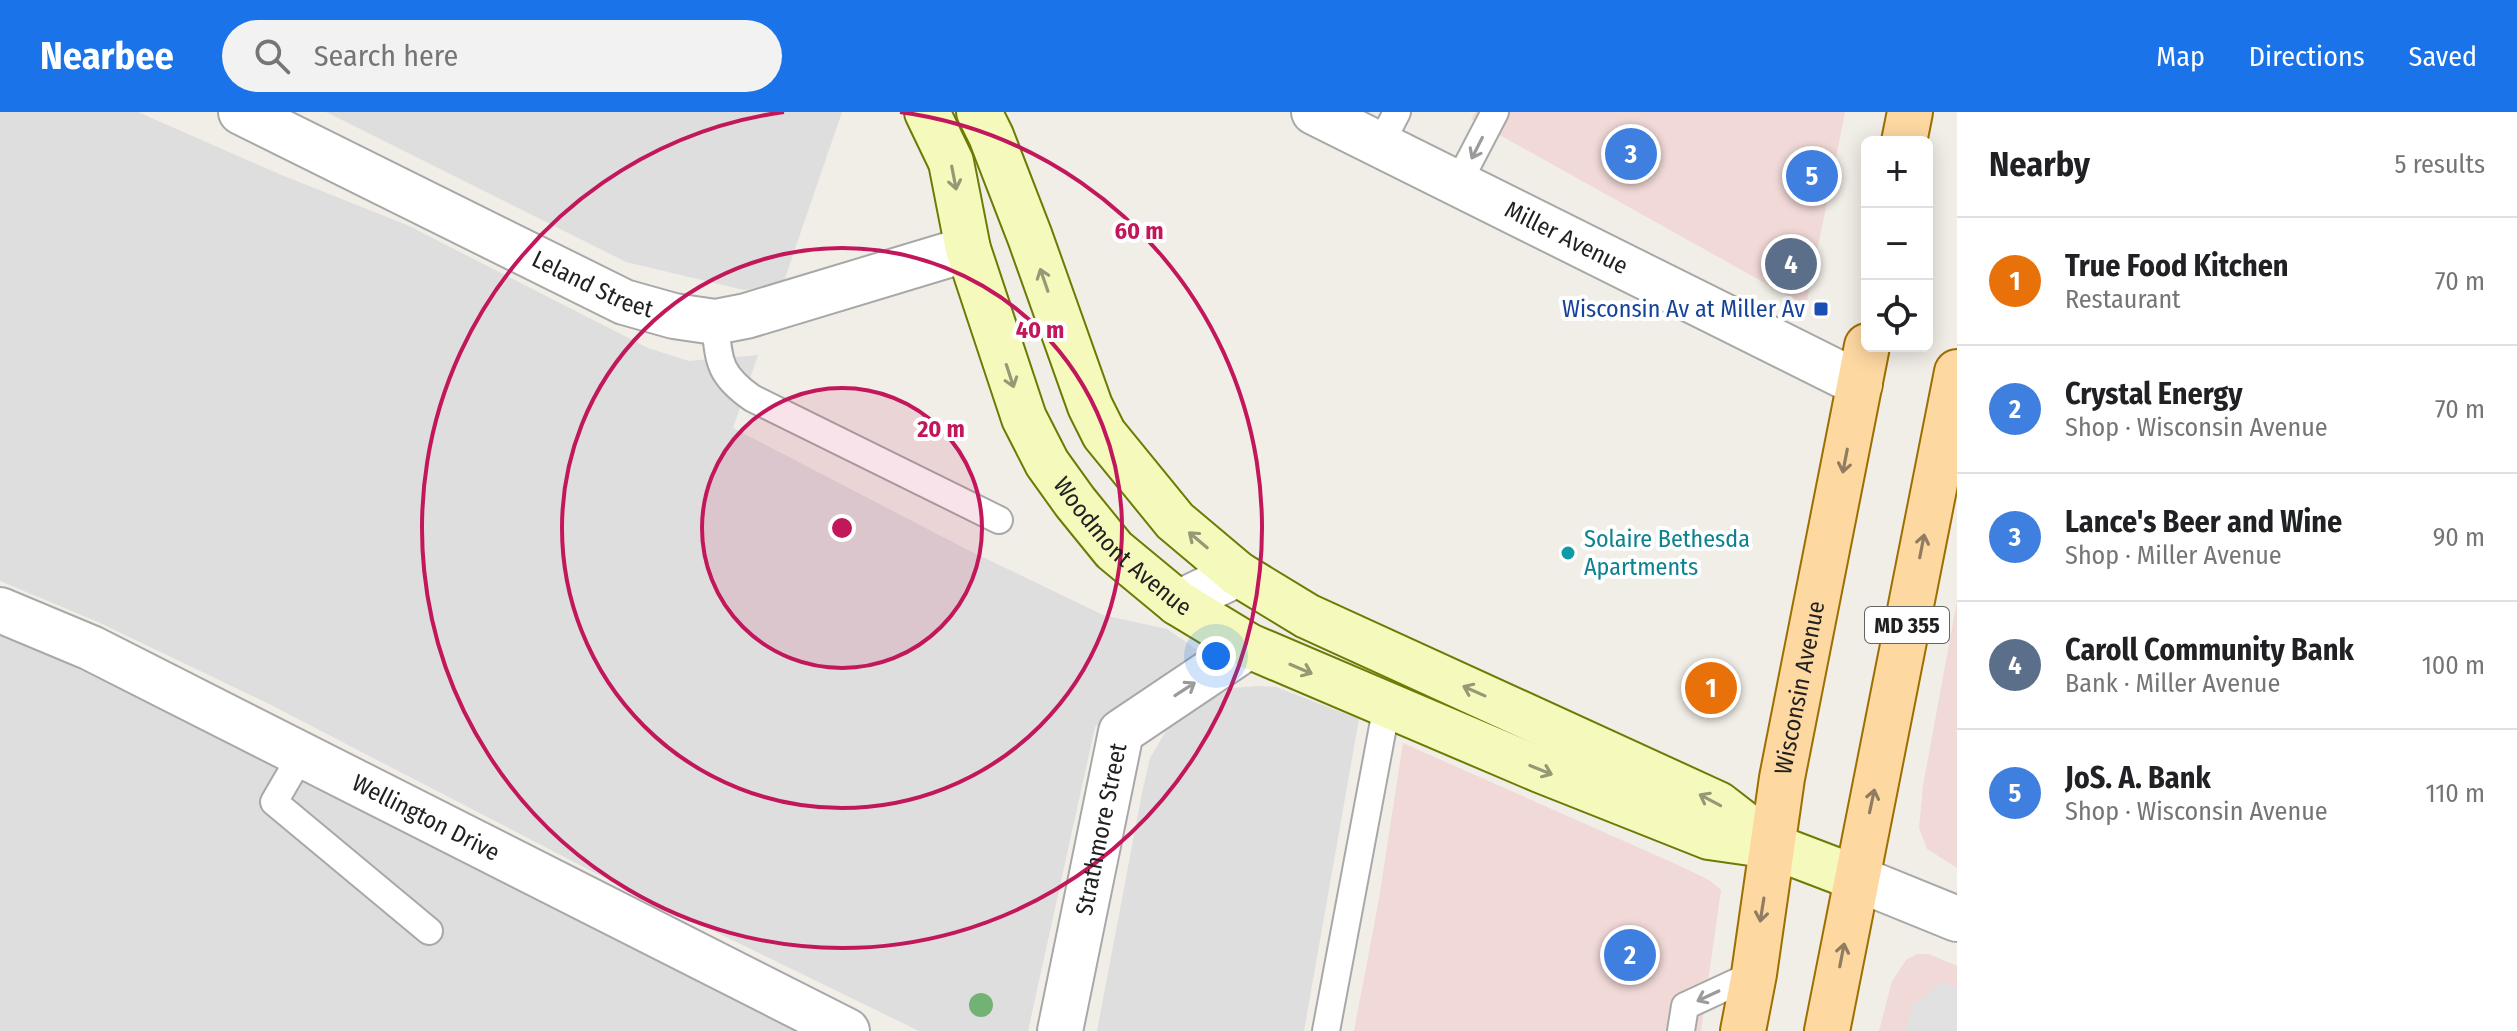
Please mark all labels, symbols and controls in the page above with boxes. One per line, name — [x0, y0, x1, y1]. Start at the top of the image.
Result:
search box — [222, 20, 782, 92]
text: Nearbee — [40, 33, 174, 79]
icon: search — [250, 34, 294, 78]
text: Search here — [314, 38, 458, 74]
text: Map — [2156, 40, 2205, 73]
text: Directions — [2249, 40, 2365, 73]
text: Saved — [2409, 40, 2477, 73]
pin: 3 — [1605, 124, 1657, 184]
one-way arrow — [1468, 135, 1484, 159]
map controls — [1861, 136, 1933, 352]
button: + — [1861, 136, 1933, 208]
text: Nearby — [1989, 144, 2090, 185]
pin: 5 — [1786, 146, 1838, 206]
text: 5 results — [2395, 149, 2485, 180]
one-way arrow — [947, 165, 962, 191]
street label: Miller Avenue — [1500, 195, 1633, 280]
button: − — [1861, 208, 1933, 280]
text: 60 m — [1115, 217, 1163, 245]
pin: 4 — [1765, 234, 1817, 294]
street label: Leland Street — [528, 245, 656, 323]
text: True Food Kitchen — [2065, 248, 2289, 284]
text: 1 — [2010, 266, 2021, 297]
text: 70 m — [2435, 266, 2485, 297]
one-way arrow — [1036, 268, 1051, 293]
button: locate — [1861, 280, 1933, 352]
text: Restaurant — [2065, 284, 2181, 315]
place label: Wisconsin Av at Miller Av — [1562, 295, 1805, 323]
marker: Wisconsin Av at Miller Av — [1812, 300, 1830, 318]
text: 40 m — [1016, 316, 1064, 344]
one-way arrow — [1003, 363, 1018, 388]
text: Crystal Energy — [2065, 376, 2243, 412]
text: 2 — [2009, 394, 2021, 425]
text: 70 m — [2435, 394, 2485, 425]
text: Shop · Wisconsin Avenue — [2065, 412, 2328, 443]
text: 20 m — [916, 415, 965, 443]
one-way arrow — [1837, 447, 1852, 473]
street label: Woodmont Avenue — [1048, 472, 1196, 622]
text: Lance's Beer and Wine — [2065, 504, 2342, 540]
centre of rings — [828, 514, 856, 542]
text: 3 — [2009, 522, 2021, 553]
text: 90 m — [2433, 522, 2485, 553]
place label: Solaire Bethesda Apartments — [1584, 525, 1750, 581]
one-way arrow — [1188, 531, 1209, 549]
one-way arrow — [1916, 534, 1931, 560]
text: Shop · Miller Avenue — [2065, 540, 2282, 571]
marker: Solaire Bethesda Apartments — [1559, 544, 1577, 562]
street label: Wisconsin Avenue — [1769, 599, 1830, 777]
road number: MD 355 — [1865, 607, 1949, 643]
text: Caroll Community Bank — [2065, 632, 2354, 668]
your location — [1196, 636, 1236, 676]
text: 4 — [2008, 650, 2022, 681]
text: 100 m — [2422, 650, 2485, 681]
pin: 1 — [1685, 658, 1737, 718]
one-way arrow — [1289, 662, 1313, 677]
text: Bank · Miller Avenue — [2065, 668, 2280, 699]
one-way arrow — [1173, 680, 1195, 697]
one-way arrow — [1462, 683, 1486, 698]
street label: Strathmore Street — [1070, 740, 1132, 918]
text: JoS. A. Bank — [2065, 760, 2211, 796]
one-way arrow — [1528, 764, 1553, 779]
street label: Wellington Drive — [347, 769, 504, 867]
text: 5 — [2009, 778, 2021, 809]
text: 110 m — [2425, 778, 2485, 809]
one-way arrow — [1865, 789, 1880, 815]
one-way arrow — [1698, 792, 1722, 808]
text: Shop · Wisconsin Avenue — [2065, 796, 2328, 827]
one-way arrow — [1754, 897, 1769, 922]
pin: 2 — [1604, 925, 1656, 985]
one-way arrow — [1836, 942, 1851, 968]
one-way arrow — [1696, 989, 1721, 1004]

